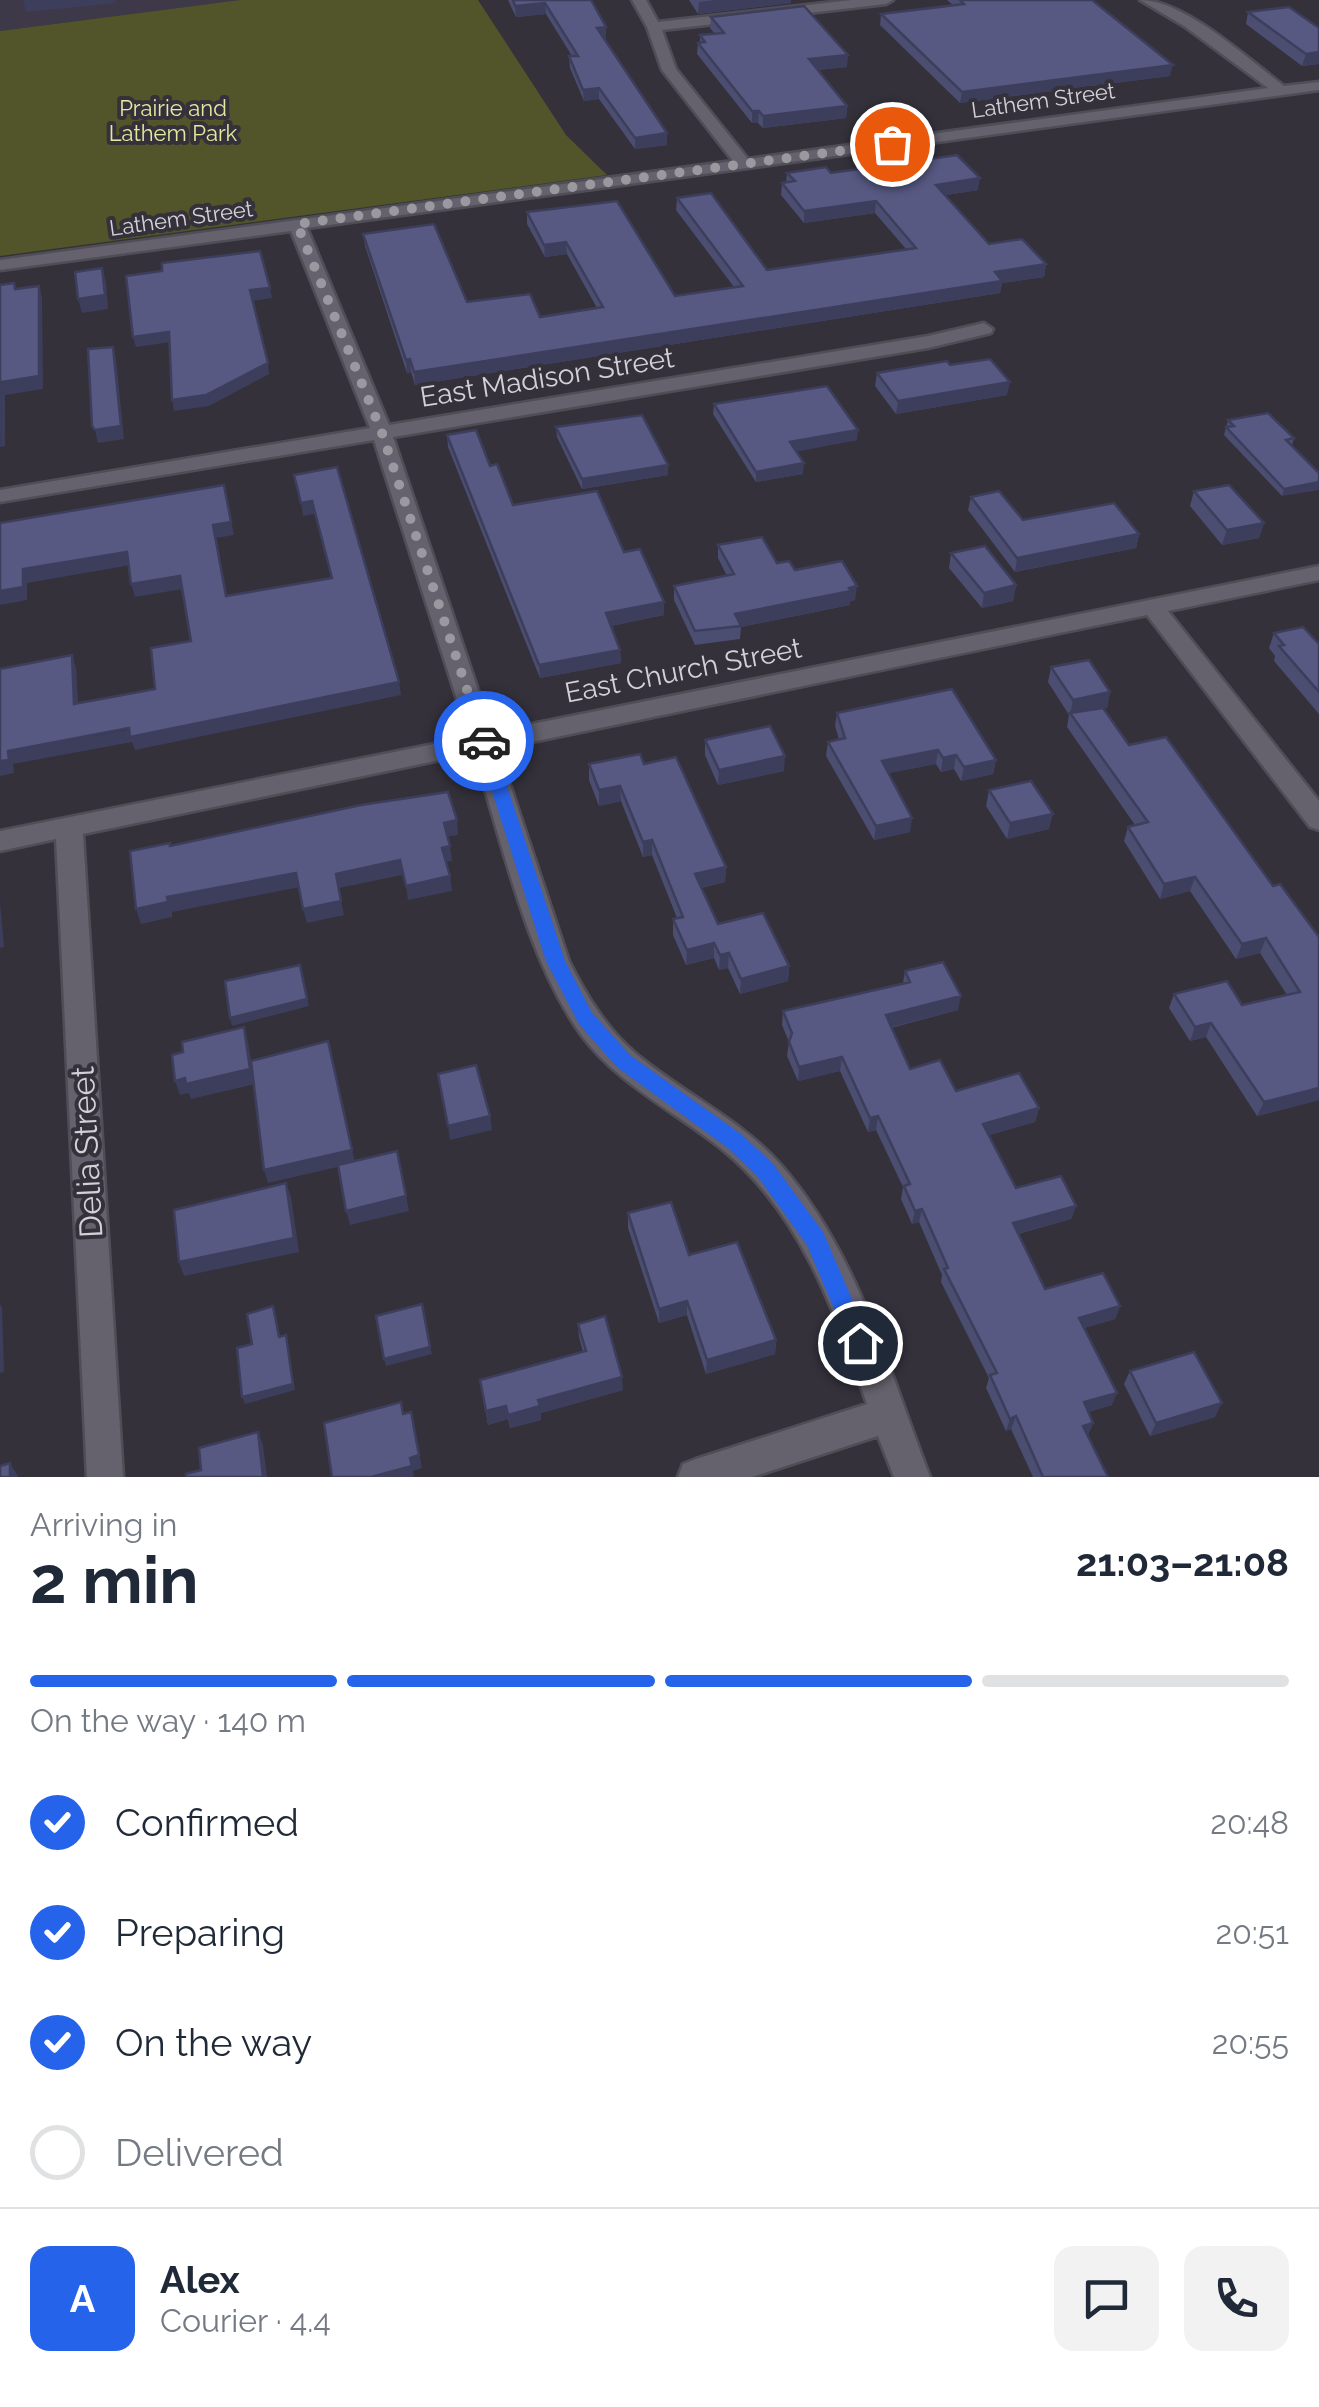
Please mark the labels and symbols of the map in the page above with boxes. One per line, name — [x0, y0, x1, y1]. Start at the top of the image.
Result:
street label: Lathem Street — [970, 77, 1117, 123]
park label: Prairie and Lathem Park — [109, 95, 238, 146]
pin — [850, 102, 935, 187]
street label: Lathem Street — [108, 195, 255, 241]
street label: East Madison Street — [418, 341, 677, 414]
street label: East Church Street — [562, 631, 805, 710]
courier — [434, 691, 534, 791]
street label: Delia Street — [64, 1065, 109, 1239]
pin — [818, 1301, 903, 1386]

